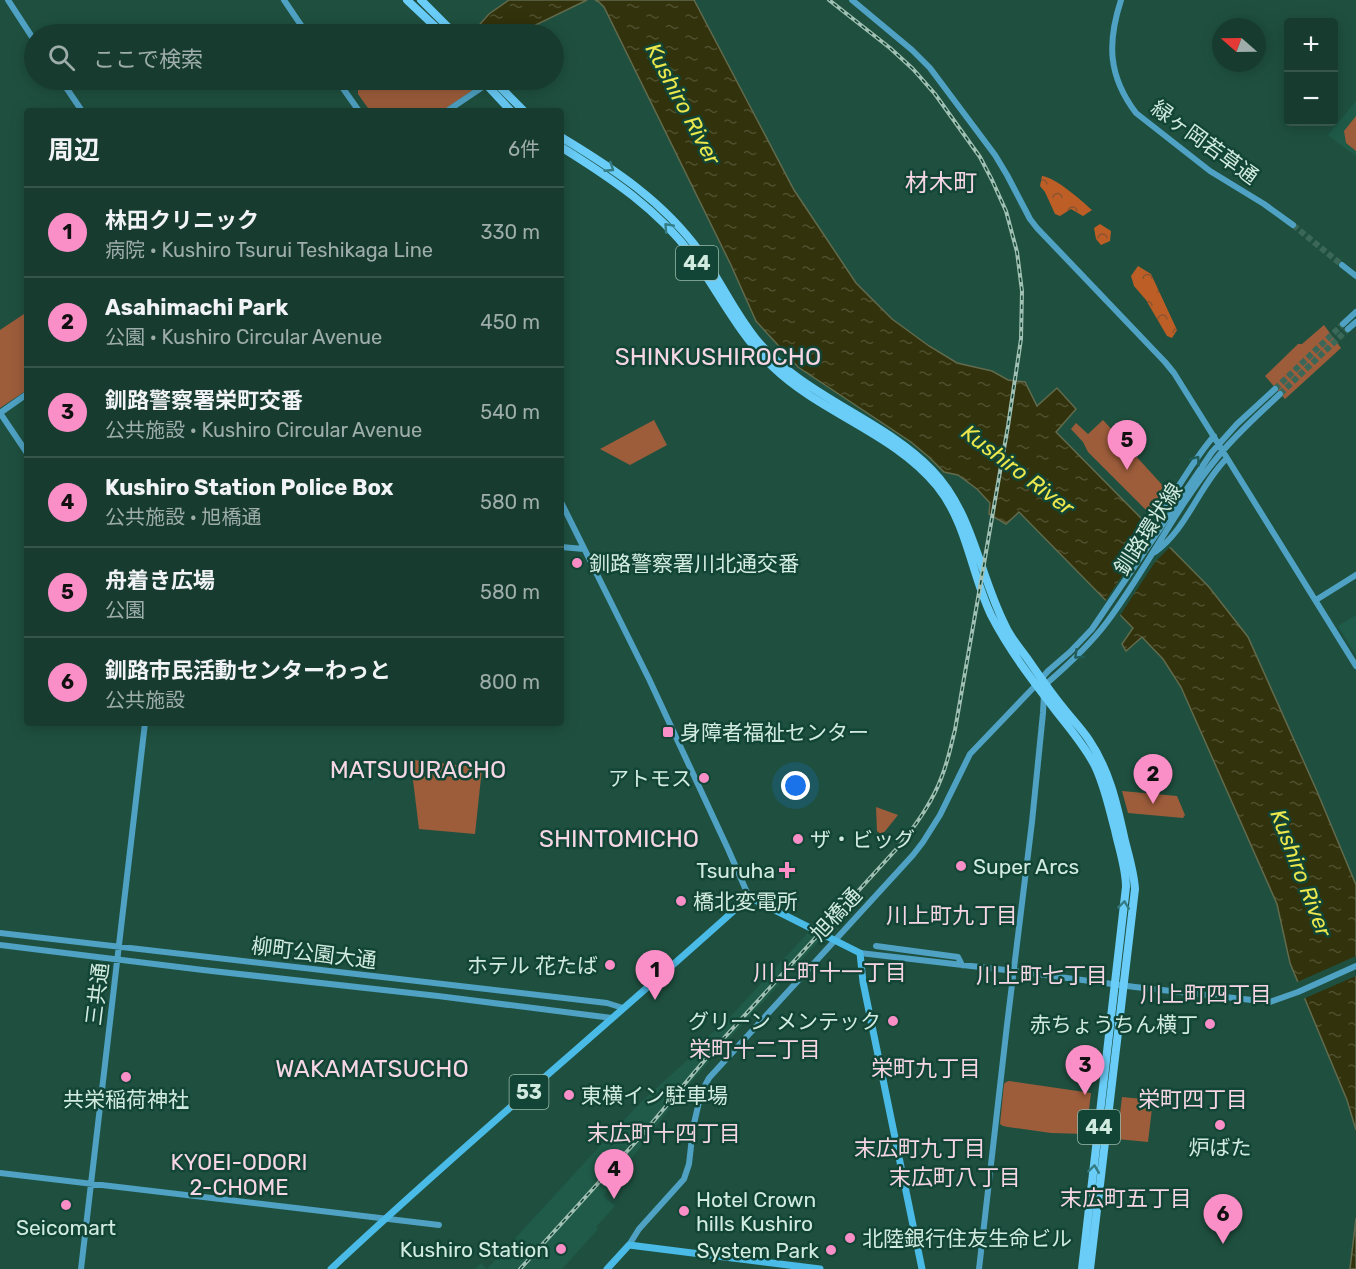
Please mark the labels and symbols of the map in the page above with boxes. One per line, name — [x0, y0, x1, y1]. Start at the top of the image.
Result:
north arrow — [1212, 18, 1266, 72]
water label: Kushiro River — [640, 38, 727, 171]
street label: 緑ヶ岡若草通 — [1147, 95, 1263, 189]
one-way arrow — [604, 161, 614, 173]
district label: 材木町 — [905, 169, 977, 197]
one-way arrow — [664, 224, 675, 235]
road number: 44 — [676, 246, 718, 280]
district label: SHINKUSHIROCHO — [615, 343, 821, 371]
water label: Kushiro River — [956, 419, 1081, 522]
pin: 5 — [1108, 420, 1146, 470]
one-way arrow — [1189, 456, 1200, 467]
street label: 釧路環状線 — [1109, 478, 1187, 580]
place label: 釧路警察署川北通交番 — [589, 551, 799, 576]
marker: 釧路警察署川北通交番 — [570, 556, 584, 570]
one-way arrow — [1075, 647, 1086, 658]
place label: 身障者福祉センター — [680, 720, 869, 745]
marker: 身障者福祉センター — [661, 725, 675, 739]
pin: 2 — [1134, 754, 1172, 804]
district label: MATSUURACHO — [330, 756, 506, 784]
place label: アトモス — [608, 766, 692, 791]
marker: アトモス — [697, 771, 711, 785]
your location — [781, 771, 810, 800]
water label: Kushiro River — [1264, 806, 1338, 942]
district label: SHINTOMICHO — [539, 825, 699, 853]
place label: ザ・ビッグ — [810, 827, 915, 852]
marker: ザ・ビッグ — [791, 832, 805, 846]
place label: Super Arcs — [973, 854, 1079, 879]
place label: Tsuruha — [696, 858, 775, 883]
marker: Super Arcs — [954, 859, 968, 873]
marker: Tsuruha — [780, 863, 794, 877]
street label: 旭橋通 — [805, 882, 867, 946]
place label: 橋北変電所 — [693, 889, 798, 914]
marker: 橋北変電所 — [674, 894, 688, 908]
one-way arrow — [1117, 901, 1129, 910]
district label: 川上町九丁目 — [886, 902, 1018, 929]
street label: 柳町公園大通 — [250, 933, 378, 973]
pin: 1 — [636, 950, 674, 1000]
place label: ホテル 花たば — [467, 953, 598, 978]
marker: ホテル 花たば — [603, 958, 617, 972]
district label: 川上町十一丁目 — [753, 959, 907, 986]
street label: 三共通 — [81, 961, 113, 1027]
district label: 川上町七丁目 — [976, 962, 1108, 989]
district label: 川上町四丁目 — [1140, 981, 1272, 1008]
place label: グリーン メンテック — [688, 1009, 881, 1034]
place label: 赤ちょうちん横丁 — [1030, 1012, 1198, 1037]
marker: グリーン メンテック — [886, 1014, 900, 1028]
marker: 赤ちょうちん横丁 — [1203, 1017, 1217, 1031]
district label: 栄町十二丁目 — [689, 1036, 821, 1063]
pin: 3 — [1066, 1046, 1104, 1095]
district label: WAKAMATSUCHO — [275, 1055, 469, 1083]
district label: 栄町九丁目 — [871, 1055, 981, 1082]
marker: 共栄稲荷神社 — [119, 1070, 133, 1084]
road number: 53 — [510, 1075, 548, 1109]
place label: 東横イン駐車場 — [581, 1083, 728, 1108]
district label: 栄町四丁目 — [1138, 1086, 1248, 1113]
place label: 共栄稲荷神社 — [63, 1087, 189, 1112]
marker: 東横イン駐車場 — [562, 1088, 576, 1102]
road number: 44 — [1078, 1110, 1120, 1144]
marker: 炉ばた — [1213, 1118, 1227, 1132]
district label: 末広町十四丁目 — [587, 1120, 741, 1147]
district label: 末広町九丁目 — [854, 1135, 986, 1162]
place label: 炉ばた — [1189, 1135, 1252, 1160]
district label: KYOEI-ODORI 2-CHOME — [171, 1149, 307, 1201]
pin: 4 — [594, 1150, 634, 1199]
district label: 末広町八丁目 — [889, 1164, 1021, 1191]
one-way arrow — [1087, 1165, 1100, 1174]
district label: 末広町五丁目 — [1060, 1185, 1192, 1212]
place label: Hotel Crown hills Kushiro — [696, 1187, 816, 1236]
pin: 6 — [1204, 1194, 1242, 1244]
marker: Seicomart — [59, 1198, 73, 1212]
marker: Hotel Crown hills Kushiro — [677, 1204, 691, 1218]
place label: Seicomart — [16, 1215, 116, 1240]
place label: 北陸銀行住友生命ビル — [862, 1226, 1072, 1251]
marker: 北陸銀行住友生命ビル — [843, 1231, 857, 1245]
place label: Kushiro Station — [400, 1237, 549, 1262]
place label: System Park — [697, 1238, 819, 1263]
marker: Kushiro Station — [554, 1242, 568, 1256]
marker: System Park — [824, 1243, 838, 1257]

